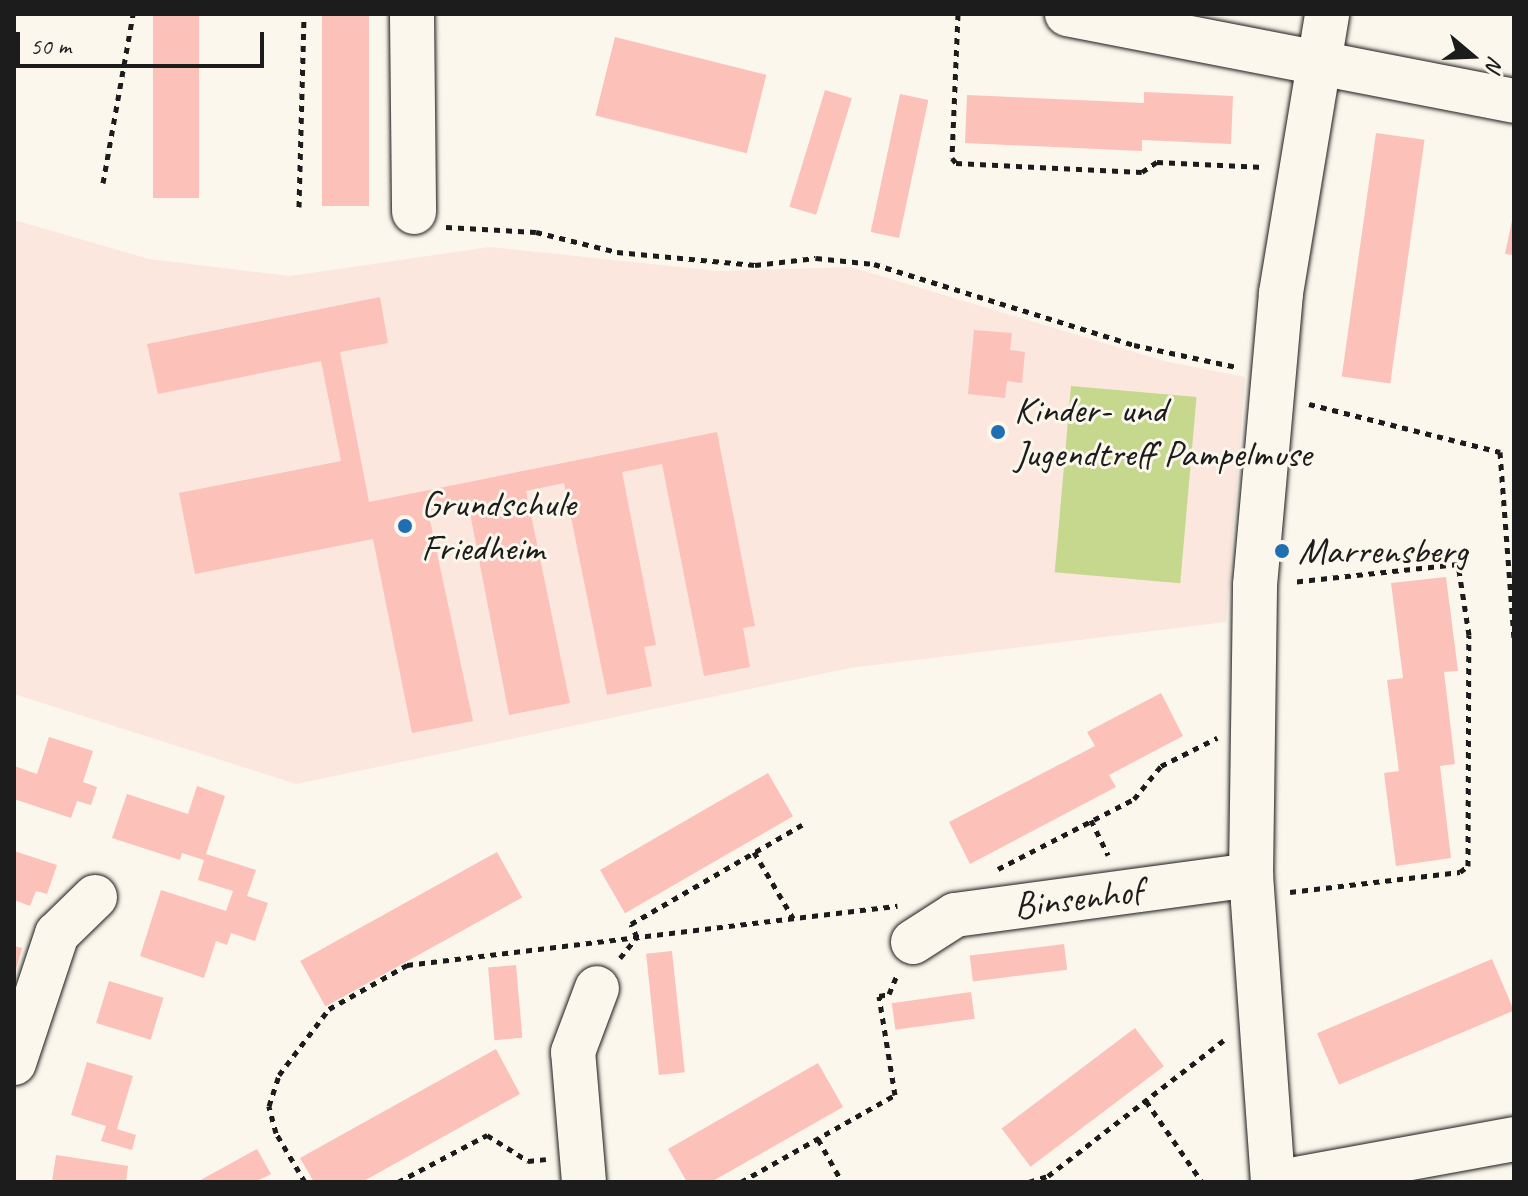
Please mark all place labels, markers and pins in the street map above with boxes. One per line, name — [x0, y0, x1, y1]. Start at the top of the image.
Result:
place label: Kinder- und Jugendtreff Pampelmuse — [1014, 387, 1311, 476]
marker: Kinder- und Jugendtreff Pampelmuse — [989, 423, 1007, 441]
place label: Grundschule Friedheim — [421, 481, 576, 570]
marker: Grundschule Friedheim — [396, 517, 414, 535]
place label: Marrensberg — [1298, 528, 1468, 574]
marker: Marrensberg — [1273, 542, 1291, 560]

